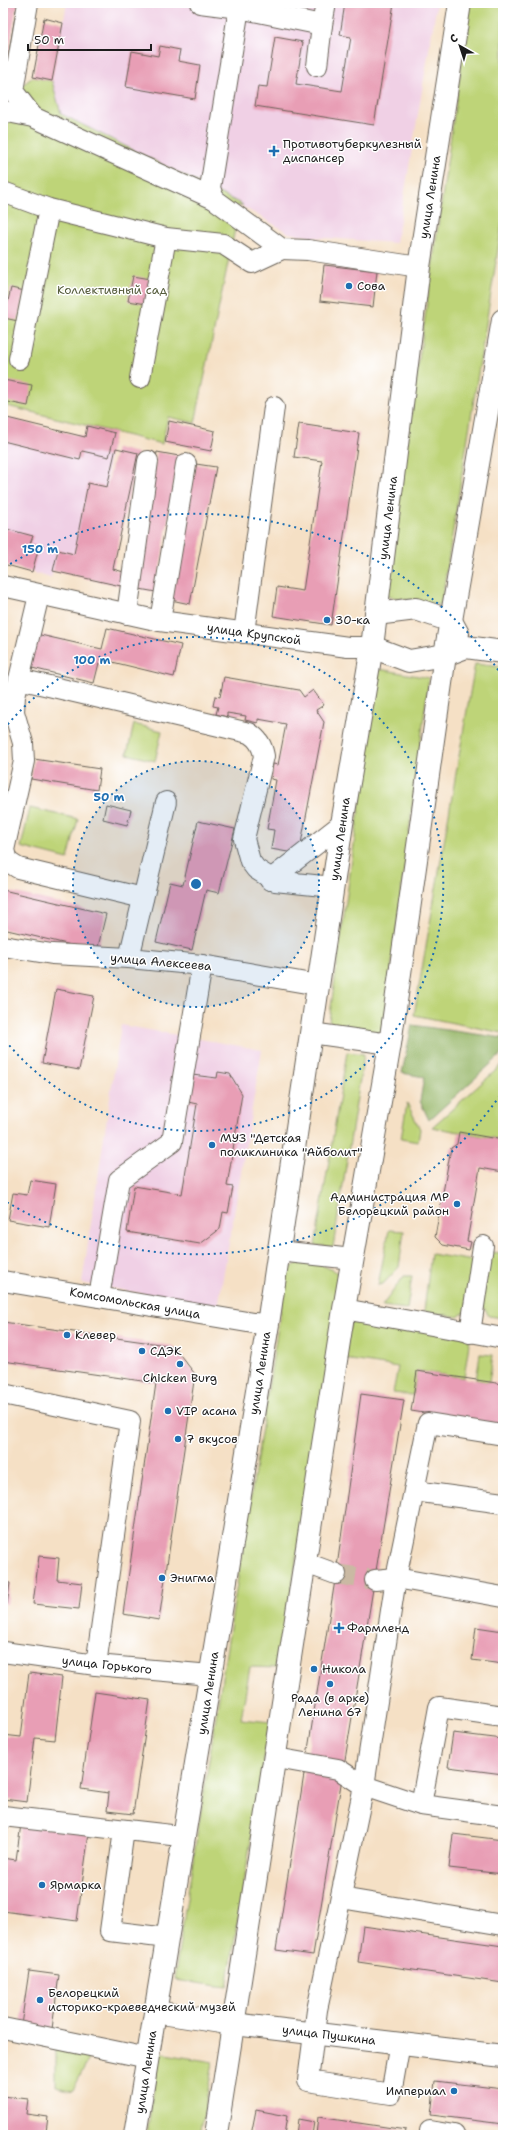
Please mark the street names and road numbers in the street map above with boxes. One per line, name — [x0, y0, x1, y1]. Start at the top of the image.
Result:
street label: улица Ленина — [416, 154, 445, 240]
street label: улица Ленина — [375, 475, 401, 561]
street label: улица Крупской — [206, 619, 302, 649]
street label: улица Ленина — [326, 796, 354, 882]
street label: улица Алексеева — [110, 950, 213, 974]
street label: Комсомольская улица — [68, 1284, 202, 1322]
street label: улица Ленина — [246, 1330, 275, 1416]
street label: улица Ленина — [194, 1650, 223, 1736]
street label: улица Горького — [61, 1652, 153, 1678]
street label: улица Пушкина — [281, 2021, 377, 2049]
street label: улица Ленина — [132, 2029, 161, 2115]

